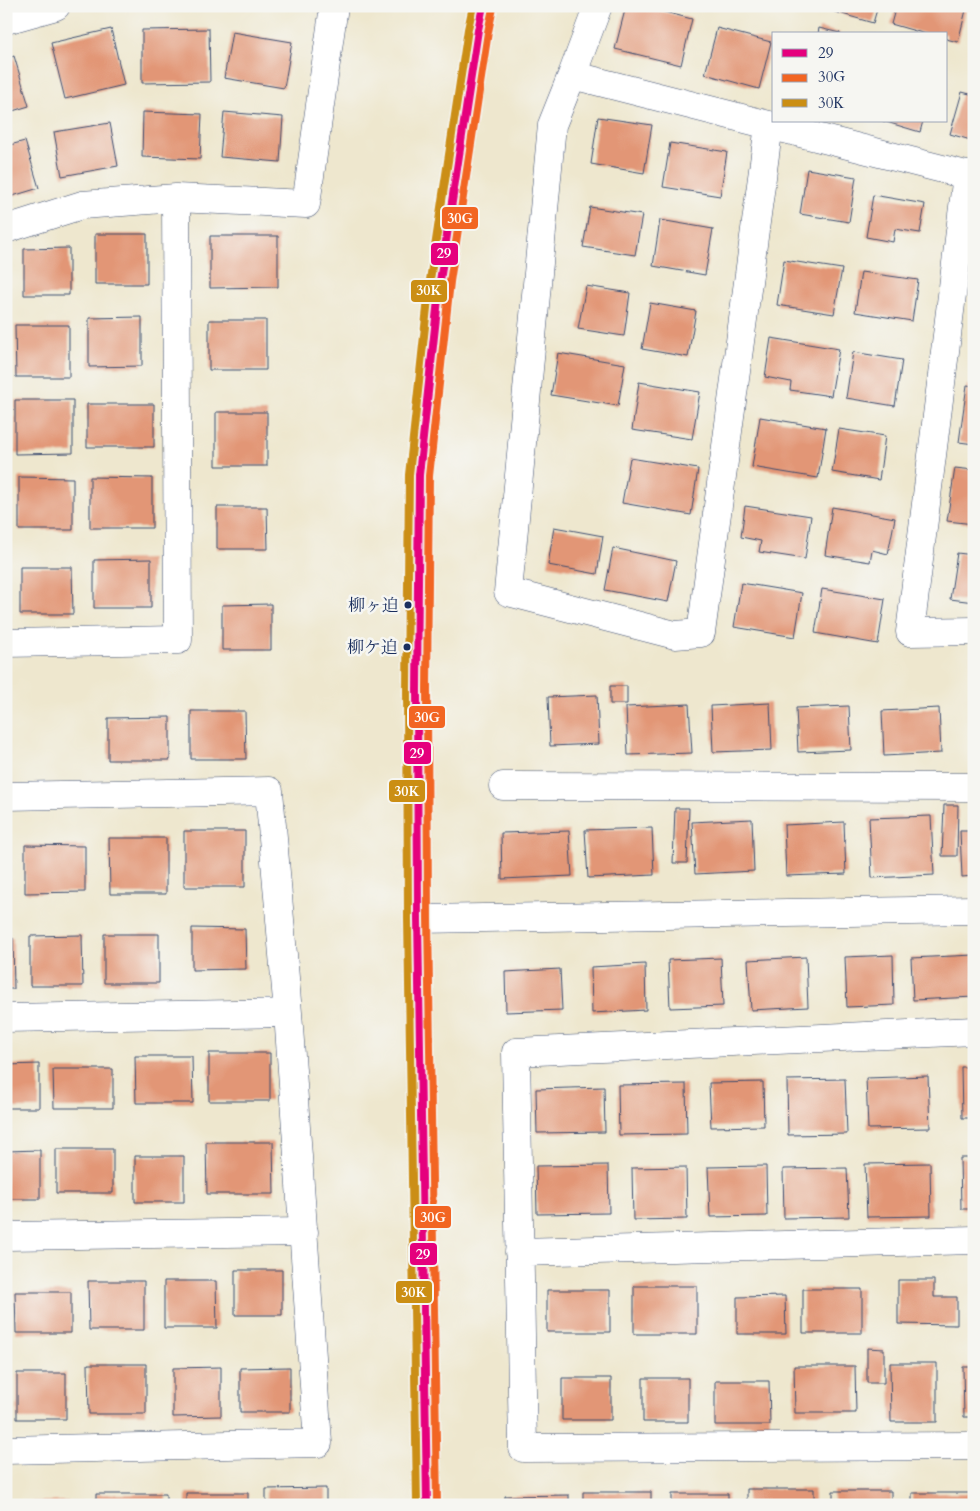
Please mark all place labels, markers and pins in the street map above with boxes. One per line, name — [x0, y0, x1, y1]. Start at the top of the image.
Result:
place label: 柳ヶ迫 — [348, 594, 399, 617]
marker: 柳ヶ迫 — [403, 600, 413, 610]
place label: 柳ケ迫 — [347, 636, 398, 659]
marker: 柳ケ迫 — [402, 642, 412, 652]

